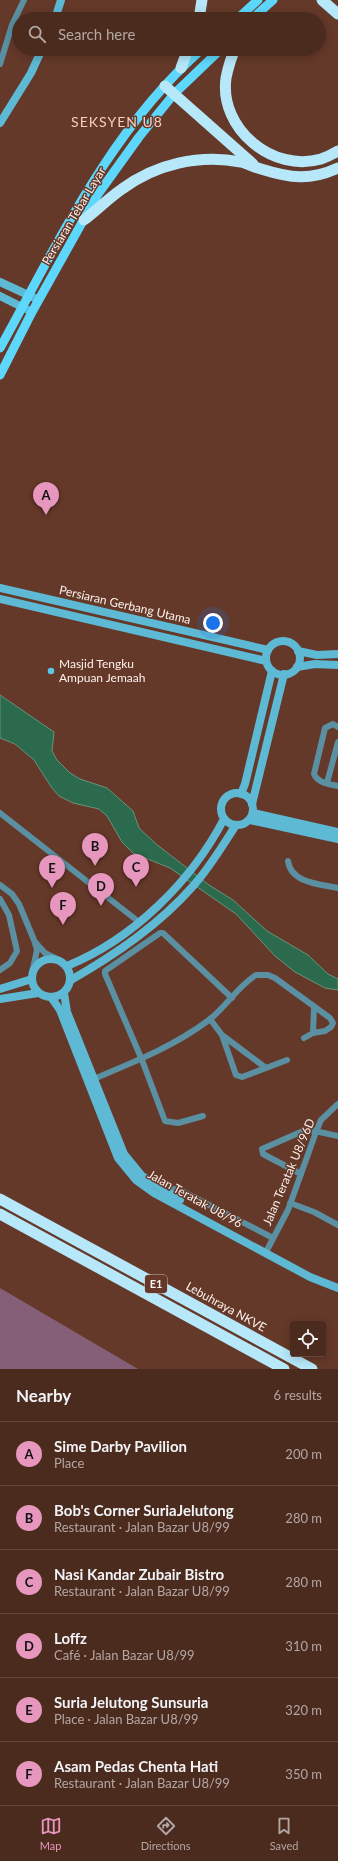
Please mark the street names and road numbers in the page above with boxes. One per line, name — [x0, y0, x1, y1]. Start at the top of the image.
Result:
street label: Persiaran Tebar Layar — [38, 164, 109, 267]
street label: Persiaran Gerbang Utama — [58, 582, 192, 627]
street label: Jalan Teratak U8/96D — [259, 1116, 318, 1228]
street label: Jalan Teratak U8/96 — [145, 1166, 245, 1231]
road number: E1 — [145, 1275, 167, 1293]
street label: Lebuhraya NKVE — [183, 1278, 269, 1335]

